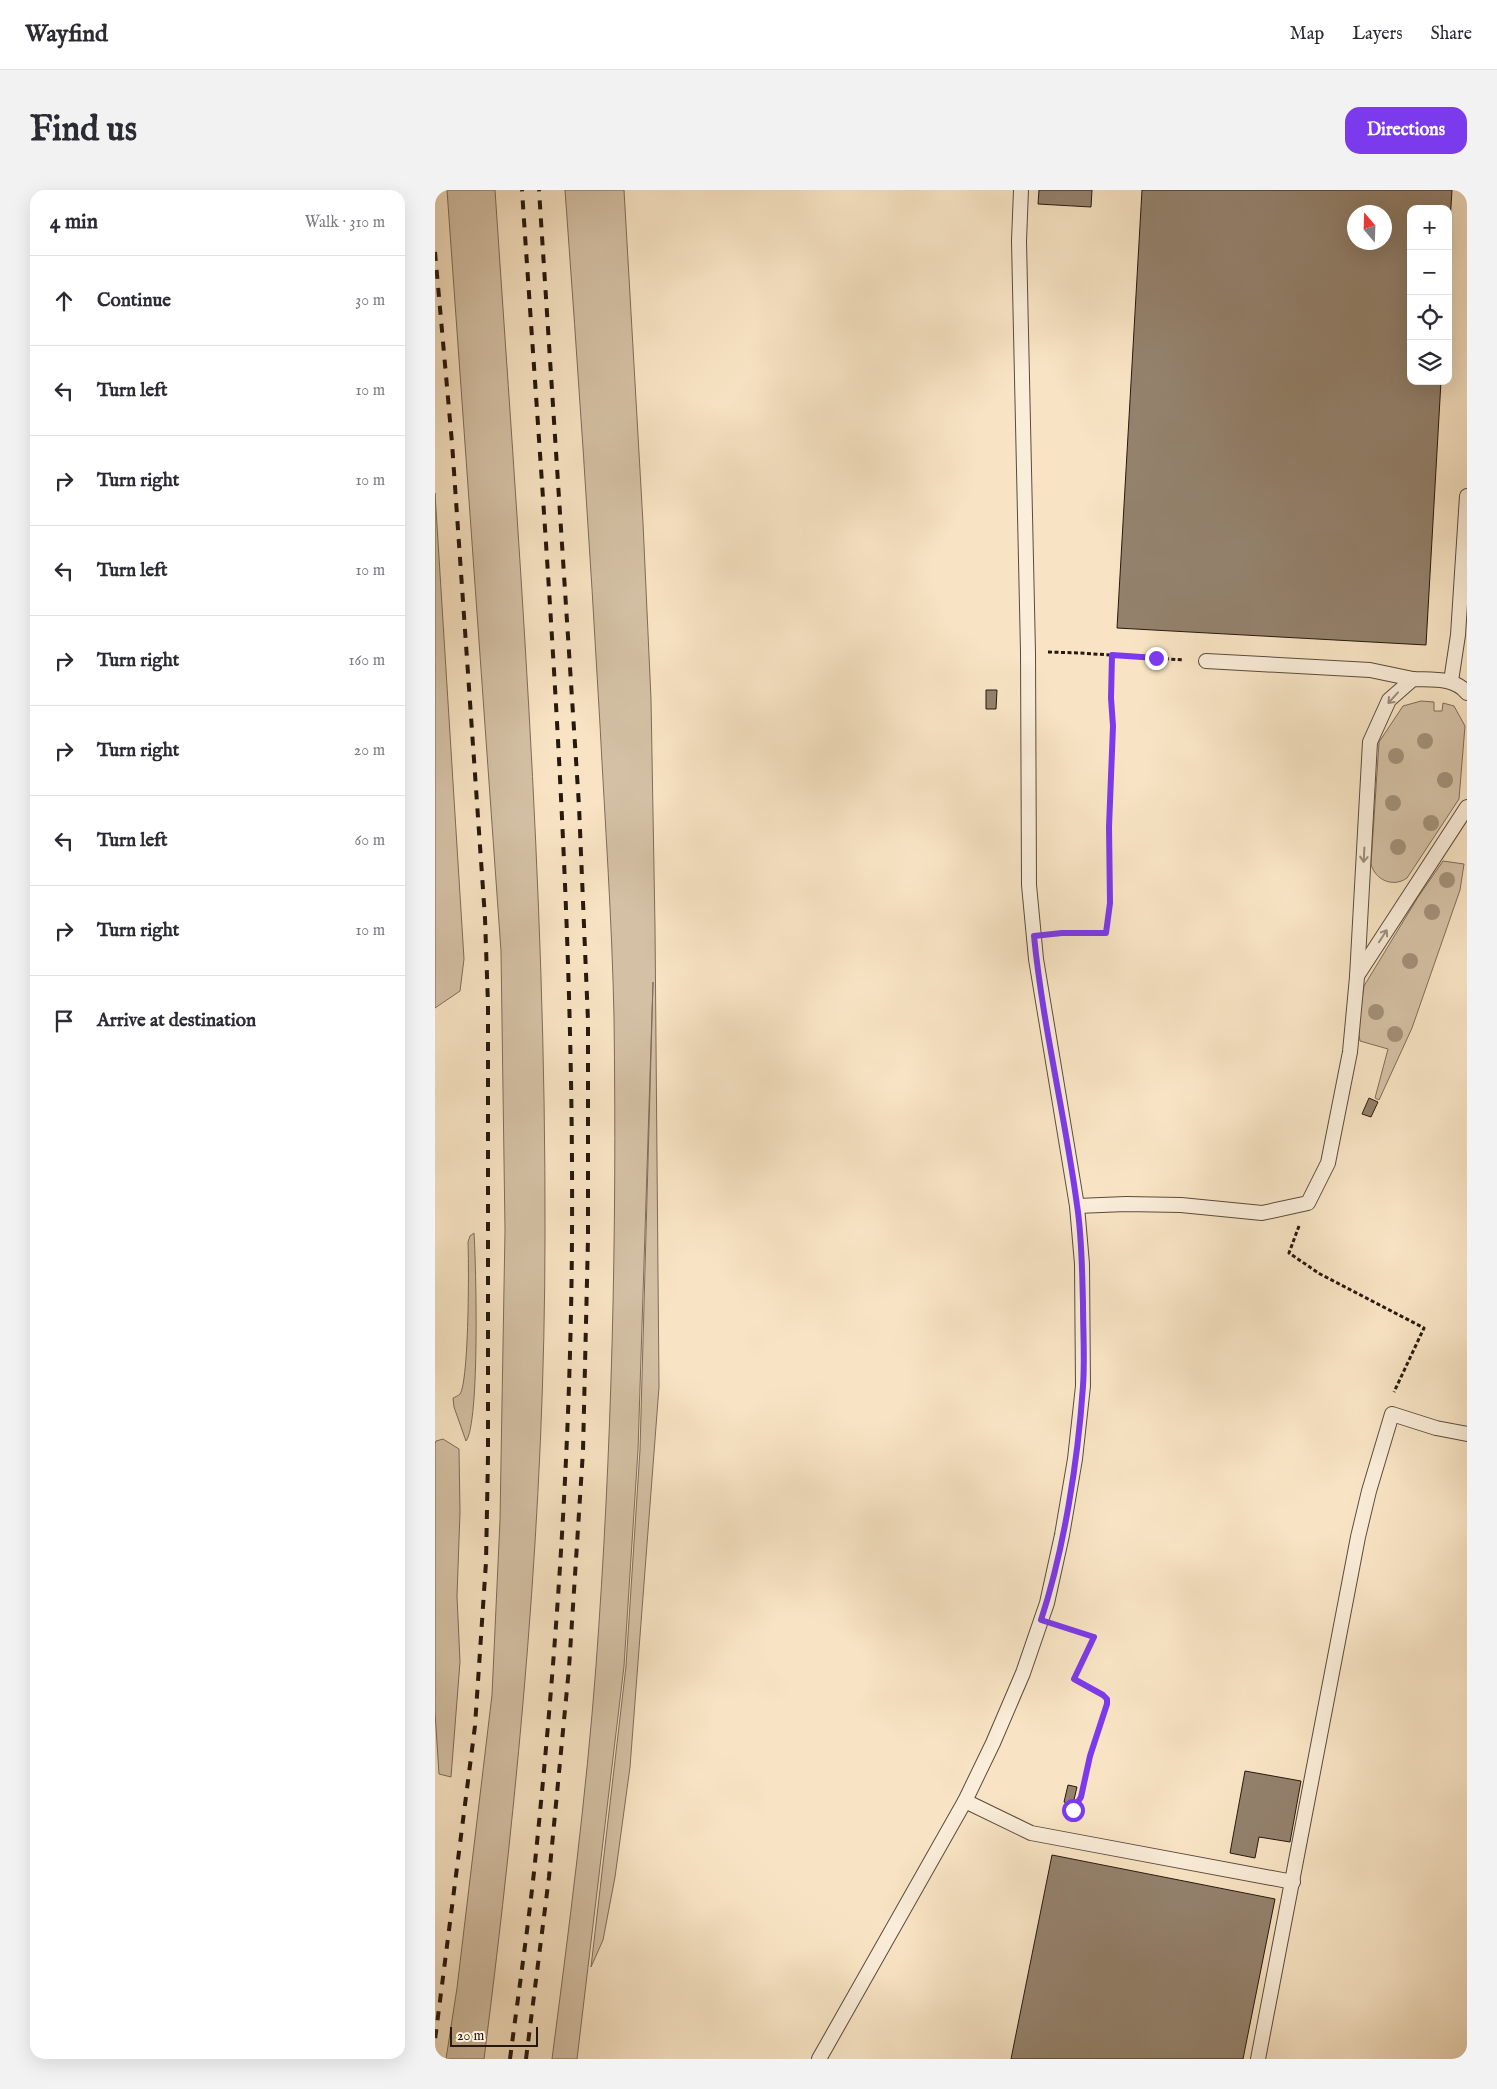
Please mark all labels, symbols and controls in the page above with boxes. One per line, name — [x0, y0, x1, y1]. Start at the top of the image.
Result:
text: Wayfind — [25, 19, 108, 50]
text: Map — [1290, 23, 1324, 46]
text: Layers — [1352, 23, 1403, 46]
text: Share — [1431, 23, 1472, 46]
button: Directions — [1345, 107, 1467, 154]
text: Find us — [30, 108, 137, 153]
north arrow — [1347, 205, 1392, 250]
map controls — [1407, 205, 1452, 385]
button: + — [1407, 205, 1452, 250]
text: 4 min — [50, 209, 98, 236]
text: Walk · 310 m — [305, 213, 385, 233]
button: − — [1407, 250, 1452, 295]
icon: ahead — [50, 287, 78, 315]
text: Continue — [97, 289, 171, 313]
text: 30 m — [355, 291, 385, 311]
button: locate — [1407, 295, 1452, 340]
button: layers — [1407, 340, 1452, 385]
icon: left — [50, 377, 78, 405]
text: Turn left — [97, 379, 168, 403]
text: 10 m — [355, 381, 385, 401]
icon: right — [50, 467, 78, 495]
text: Turn right — [97, 469, 179, 493]
text: 10 m — [355, 471, 385, 491]
icon: left — [50, 557, 78, 585]
text: Turn left — [97, 559, 168, 583]
text: 10 m — [355, 561, 385, 581]
icon: right — [50, 647, 78, 675]
route end — [1145, 647, 1168, 670]
text: Turn right — [97, 649, 179, 673]
text: 160 m — [349, 651, 385, 671]
one-way arrow — [1387, 692, 1398, 705]
icon: right — [50, 737, 78, 765]
text: Turn right — [97, 739, 179, 763]
text: 20 m — [354, 741, 385, 761]
icon: left — [50, 827, 78, 855]
text: Turn left — [97, 829, 168, 853]
text: 60 m — [355, 831, 385, 851]
one-way arrow — [1359, 847, 1368, 863]
icon: right — [50, 917, 78, 945]
text: Turn right — [97, 919, 179, 943]
text: 10 m — [355, 921, 385, 941]
one-way arrow — [1379, 929, 1389, 943]
icon: arrive — [50, 1007, 78, 1035]
text: Arrive at destination — [97, 1009, 256, 1033]
route start — [1062, 1799, 1085, 1822]
scale bar — [450, 2024, 537, 2047]
text: 20 m — [457, 2027, 484, 2045]

